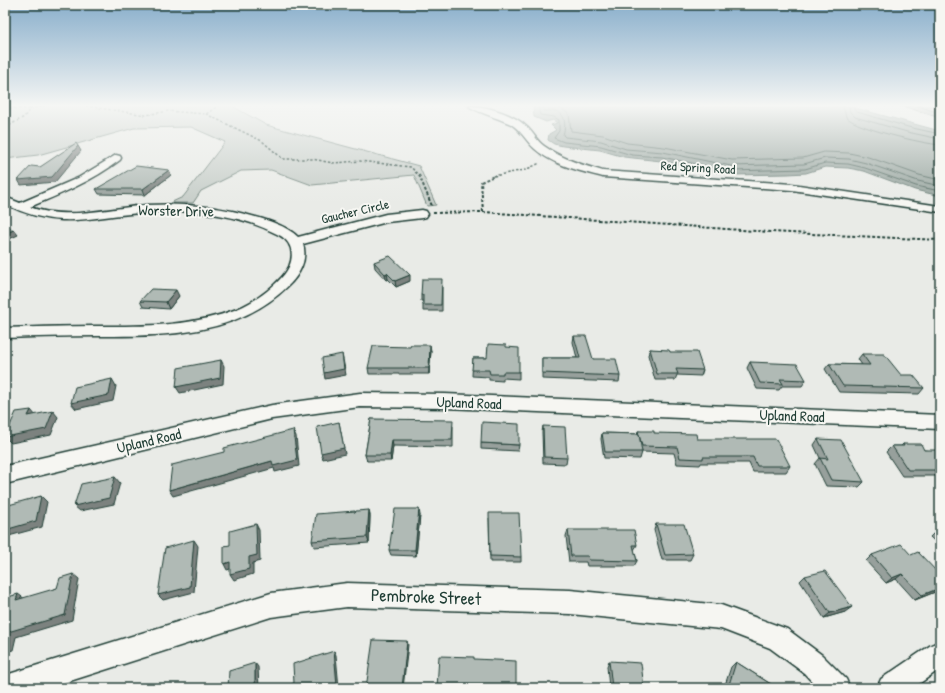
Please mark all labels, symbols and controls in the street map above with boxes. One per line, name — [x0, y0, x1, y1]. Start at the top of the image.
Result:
street label: Red Spring Road — [660, 156, 736, 178]
street label: Gaucher Circle — [319, 194, 391, 228]
street label: Worster Drive — [138, 199, 214, 222]
street label: Upland Road — [436, 391, 502, 414]
street label: Upland Road — [759, 404, 825, 427]
street label: Upland Road — [115, 423, 183, 458]
street label: Pembroke Street — [370, 582, 482, 611]

